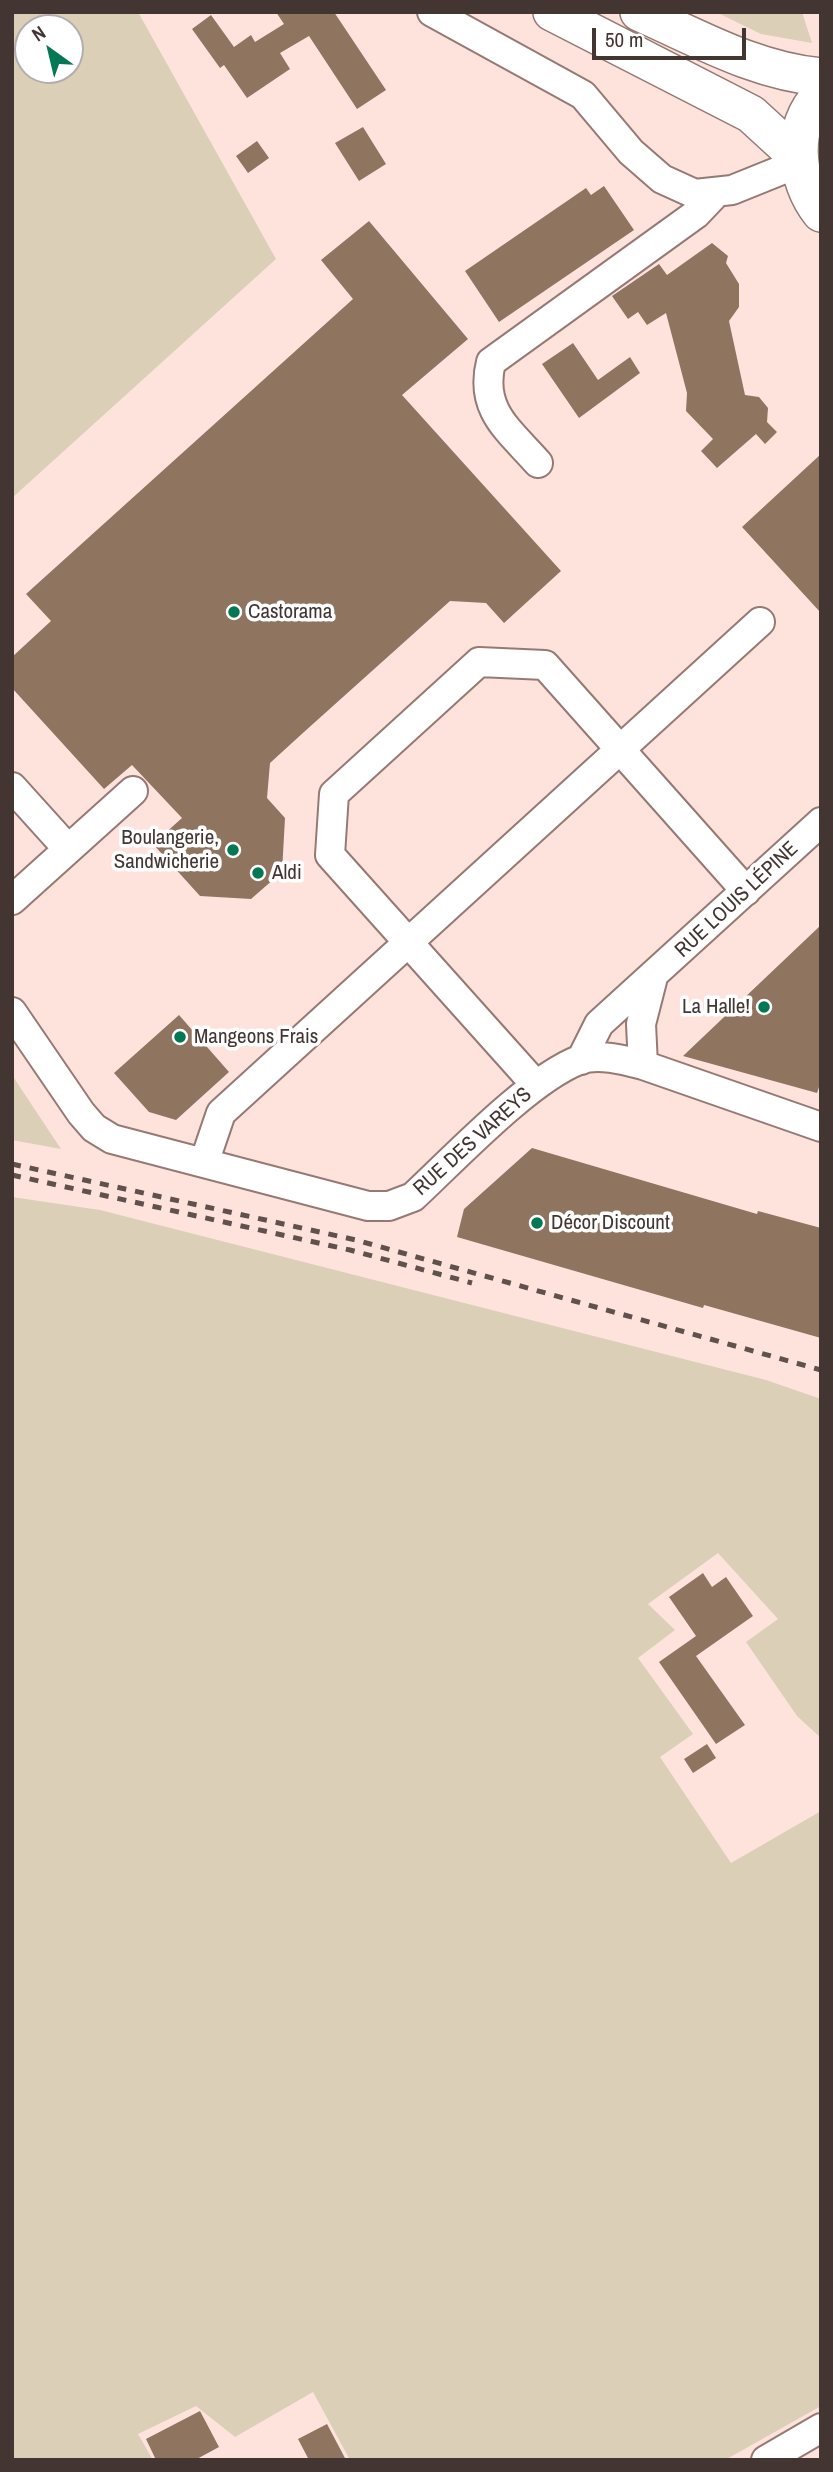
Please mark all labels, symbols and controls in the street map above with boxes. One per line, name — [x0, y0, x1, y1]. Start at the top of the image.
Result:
north arrow — [14, 14, 84, 84]
scale bar — [595, 14, 749, 58]
text: N — [26, 19, 50, 47]
text: 50 m — [605, 25, 643, 54]
place label: Castorama — [248, 599, 332, 625]
marker: Castorama — [226, 604, 242, 620]
place label: Boulangerie, Sandwicherie — [114, 825, 219, 875]
street label: RUE LOUIS LÉPINE — [670, 837, 804, 963]
marker: Boulangerie, Sandwicherie — [225, 842, 241, 858]
place label: Aldi — [272, 860, 302, 886]
marker: Aldi — [250, 865, 266, 881]
place label: La Halle! — [682, 994, 750, 1020]
marker: La Halle! — [756, 999, 772, 1015]
place label: Mangeons Frais — [194, 1024, 318, 1050]
marker: Mangeons Frais — [172, 1029, 188, 1045]
street label: RUE DES VAREYS — [409, 1082, 537, 1202]
place label: Décor Discount — [551, 1210, 670, 1236]
marker: Décor Discount — [529, 1215, 545, 1231]

